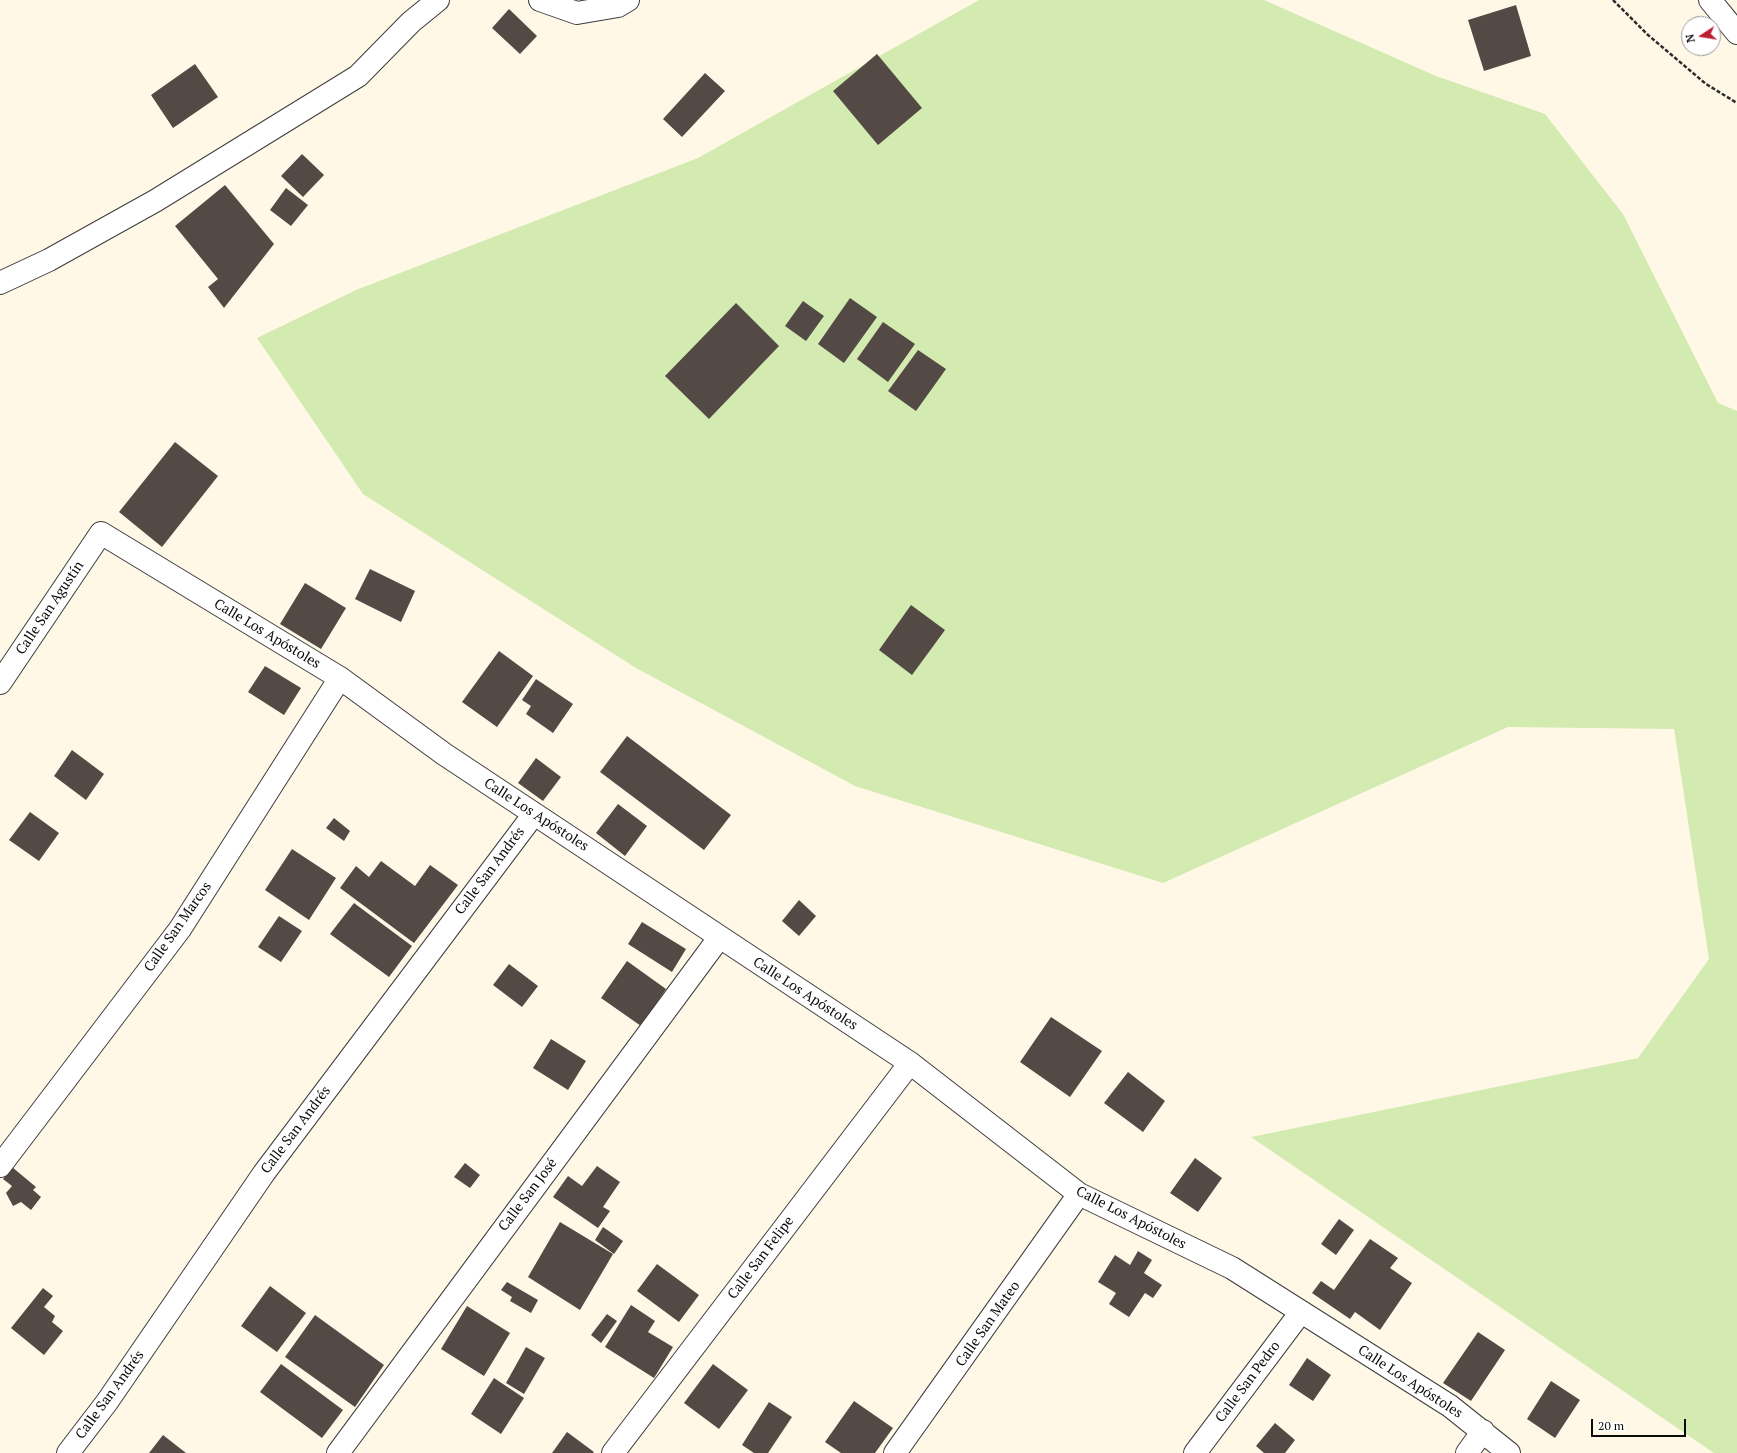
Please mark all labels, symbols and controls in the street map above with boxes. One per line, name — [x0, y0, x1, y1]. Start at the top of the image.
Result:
north arrow — [1681, 16, 1721, 56]
text: N — [1683, 33, 1698, 44]
street label: Calle San Agustín — [12, 558, 88, 658]
street label: Calle Los Apóstoles — [211, 596, 323, 672]
street label: Calle Los Apóstoles — [481, 775, 591, 855]
street label: Calle San Andrés — [452, 824, 528, 918]
street label: Calle San Marcos — [141, 879, 215, 975]
street label: Calle Los Apóstoles — [750, 954, 860, 1034]
street label: Calle San Andrés — [258, 1083, 334, 1177]
street label: Calle San José — [495, 1155, 561, 1235]
street label: Calle Los Apóstoles — [1073, 1183, 1189, 1253]
street label: Calle San Felipe — [724, 1213, 798, 1303]
street label: Calle San Mateo — [952, 1278, 1024, 1370]
street label: Calle San Pedro — [1212, 1338, 1284, 1426]
street label: Calle Los Apóstoles — [1355, 1342, 1465, 1422]
street label: Calle San Andrés — [72, 1347, 148, 1443]
scale bar — [1593, 1411, 1688, 1437]
text: 20 m — [1598, 1418, 1624, 1433]

